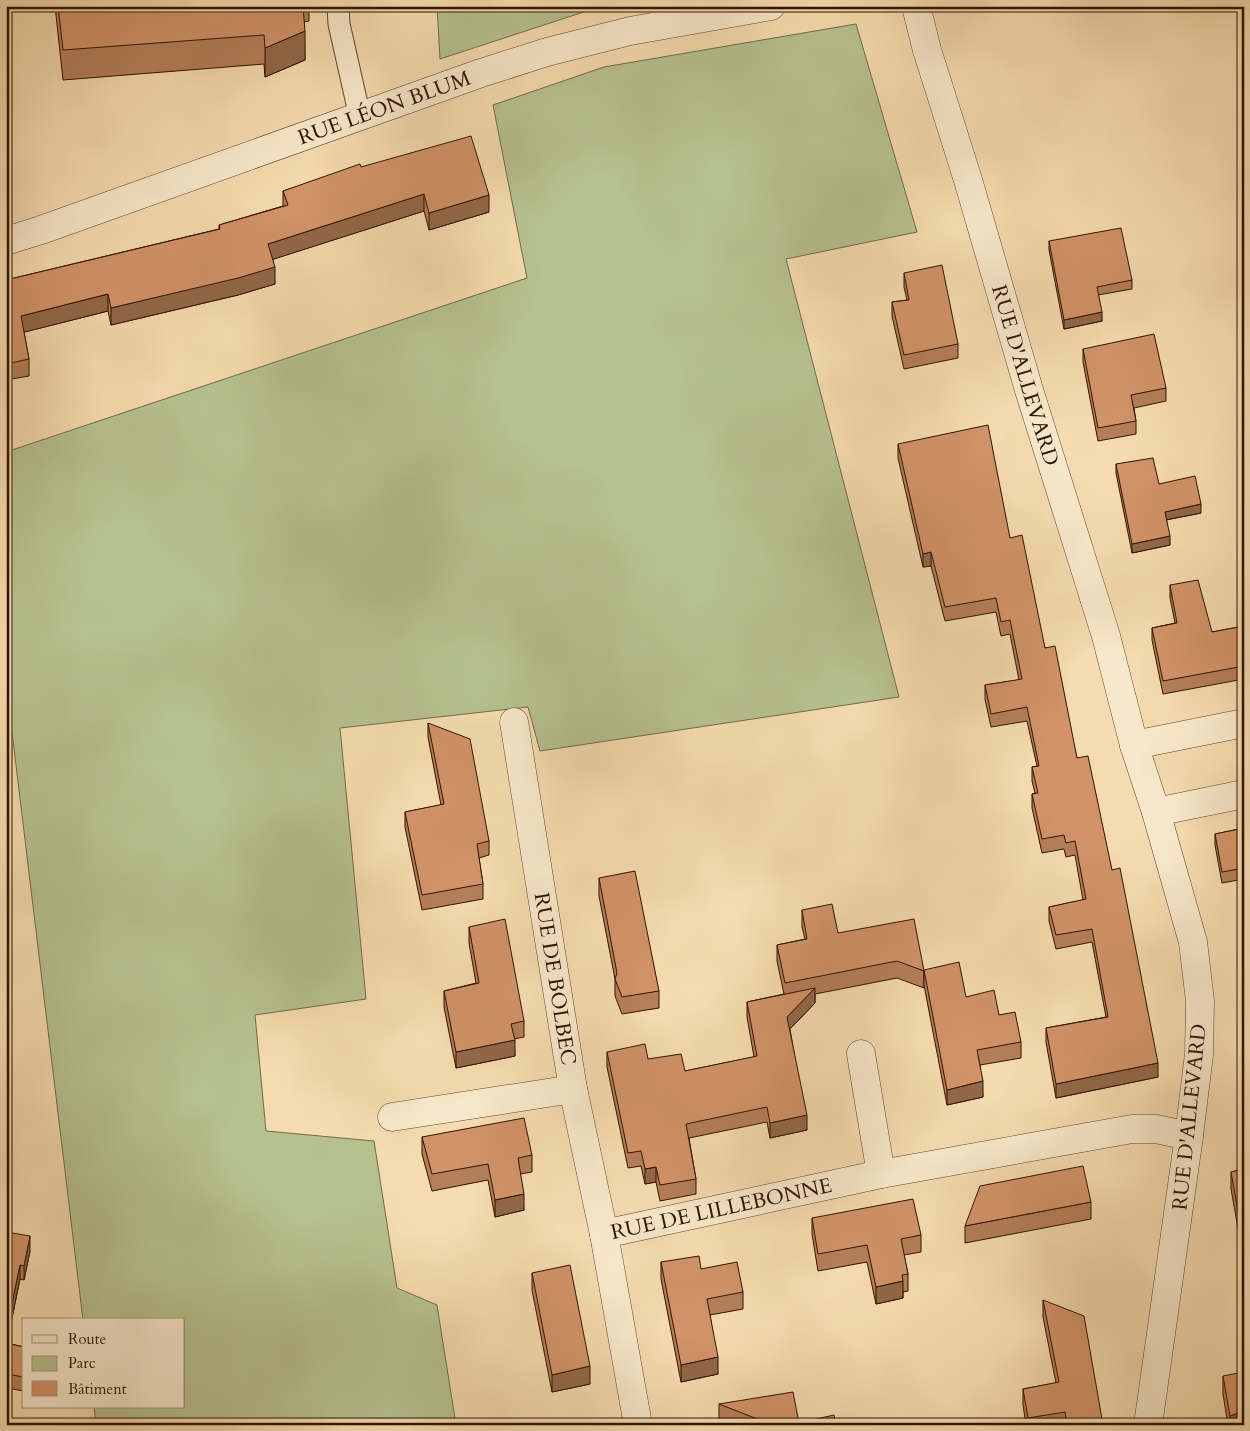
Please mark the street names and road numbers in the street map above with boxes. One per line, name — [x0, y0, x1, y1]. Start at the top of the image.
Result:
street label: RUE LÉON BLUM — [294, 64, 475, 152]
street label: RUE D'ALLEVARD — [984, 281, 1066, 469]
street label: RUE DE BOLBEC — [527, 890, 583, 1067]
street label: RUE D'ALLEVARD — [1165, 1022, 1214, 1212]
street label: RUE DE LILLEBONNE — [608, 1171, 835, 1247]

